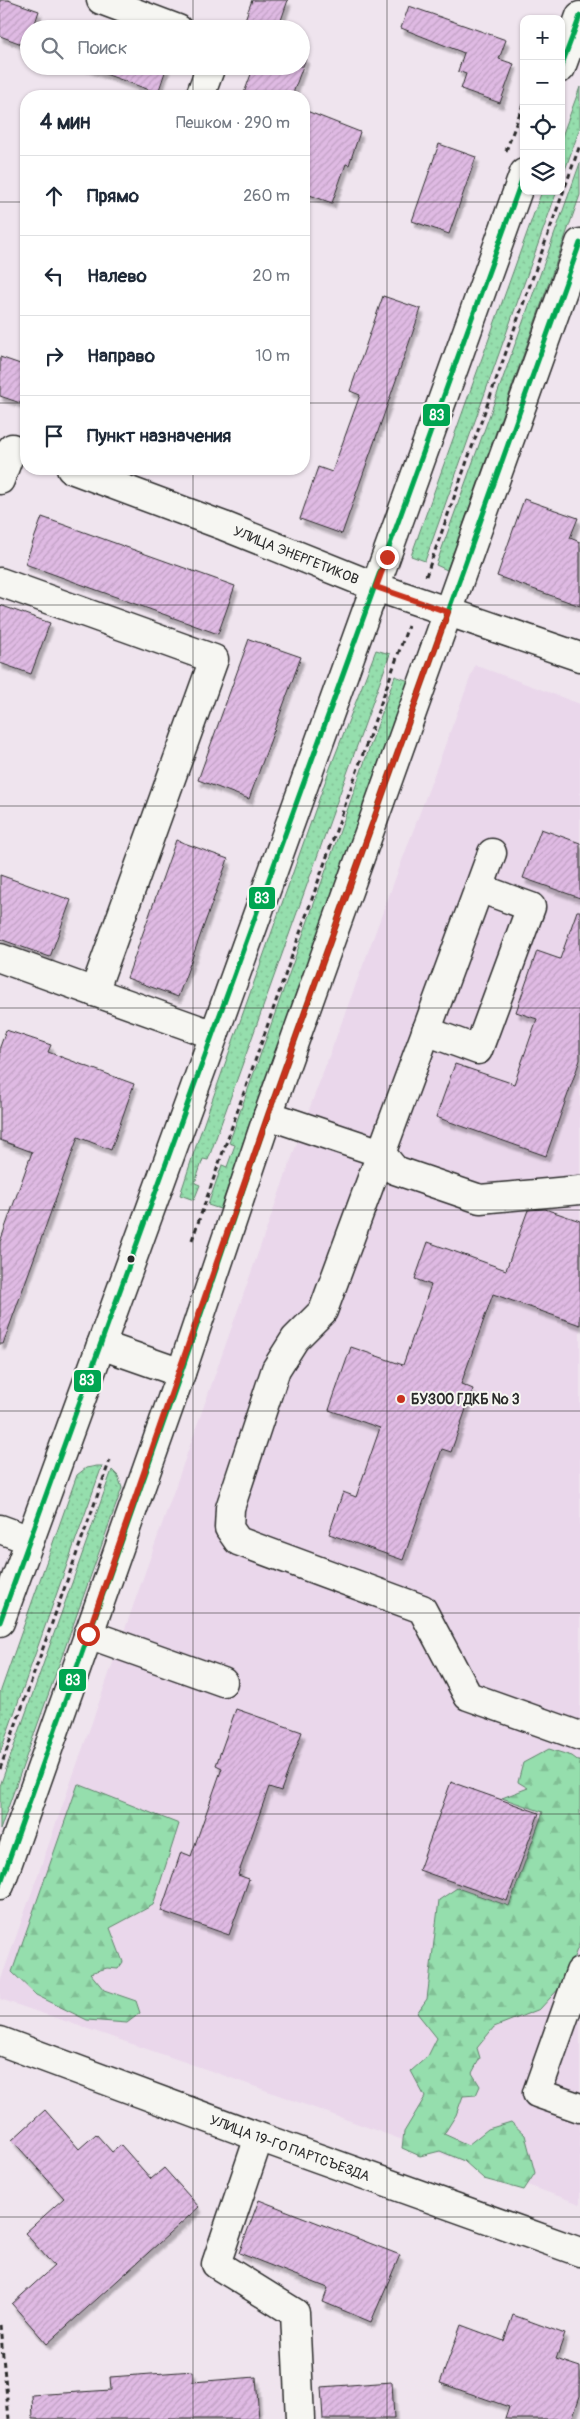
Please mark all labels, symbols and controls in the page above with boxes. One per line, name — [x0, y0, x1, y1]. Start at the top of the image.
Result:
map controls — [520, 15, 565, 195]
button: + — [520, 15, 565, 60]
search box — [20, 20, 310, 75]
icon: search — [38, 34, 66, 62]
text: Поиск — [78, 36, 128, 60]
button: − — [520, 60, 565, 105]
button: locate — [520, 105, 565, 150]
text: 4 мин — [40, 109, 90, 136]
text: Пешком · 290 m — [176, 113, 290, 133]
button: layers — [520, 150, 565, 195]
icon: ahead — [40, 182, 68, 210]
text: Прямо — [87, 184, 139, 208]
text: 260 m — [243, 186, 290, 206]
icon: left — [40, 262, 68, 290]
text: Налево — [87, 264, 147, 288]
text: 20 m — [252, 266, 290, 286]
icon: right — [40, 342, 68, 370]
text: Направо — [87, 344, 155, 368]
text: 10 m — [255, 346, 290, 366]
line badge: 83 — [422, 403, 451, 427]
text: 83 — [430, 407, 445, 424]
icon: arrive — [40, 422, 68, 450]
text: Пункт назначения — [87, 424, 231, 448]
street label: УЛИЦА ЭНЕРГЕТИКОВ — [231, 523, 361, 588]
route end — [376, 546, 399, 569]
line badge: 83 — [248, 886, 276, 910]
text: 83 — [255, 890, 270, 907]
unlabelled marker — [126, 1254, 136, 1264]
line badge: 83 — [73, 1369, 102, 1393]
text: 83 — [80, 1372, 95, 1389]
place label: БУЗОО ГДКБ № 3 — [411, 1391, 520, 1408]
marker: БУЗОО ГДКБ № 3 — [395, 1393, 407, 1405]
route start — [77, 1623, 100, 1646]
line badge: 83 — [58, 1668, 87, 1692]
text: 83 — [66, 1672, 81, 1689]
street label: УЛИЦА 19-ГО ПАРТСЪЕЗДА — [207, 2111, 372, 2185]

